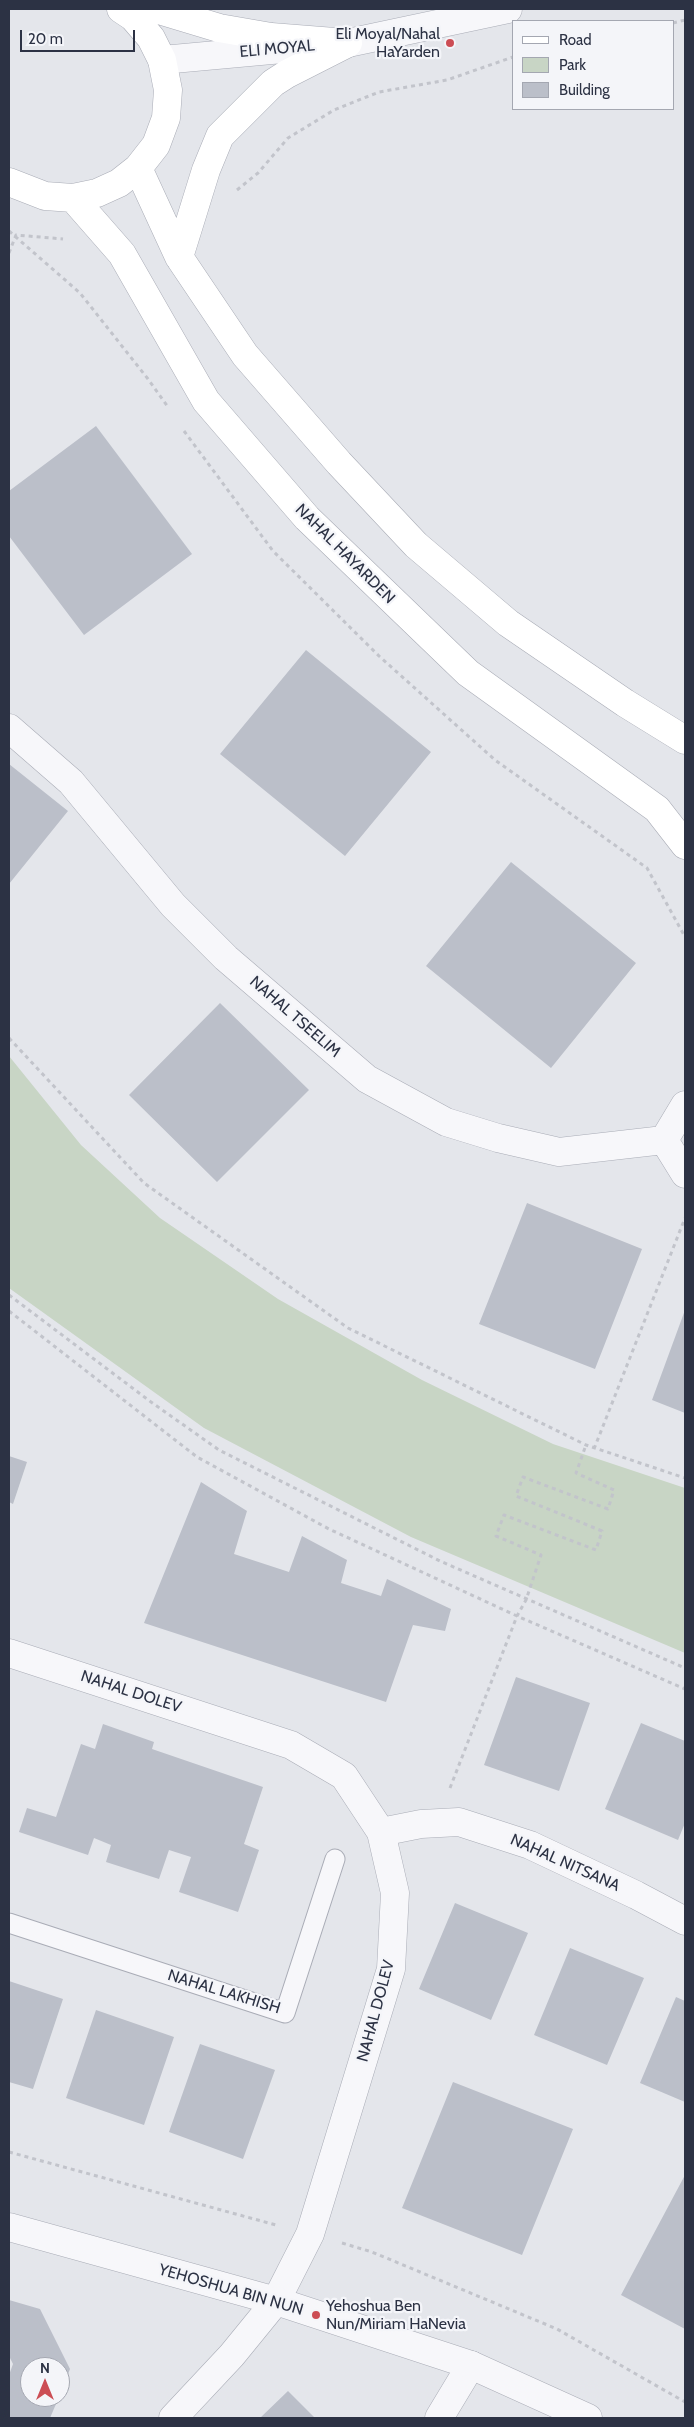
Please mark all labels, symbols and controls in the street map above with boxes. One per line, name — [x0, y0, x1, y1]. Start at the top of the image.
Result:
scale bar — [22, 20, 138, 52]
legend — [512, 20, 674, 110]
place label: Eli Moyal/Nahal HaYarden — [335, 24, 440, 62]
text: 20 m — [28, 30, 63, 48]
text: Road — [559, 31, 592, 49]
street label: ELI MOYAL — [239, 36, 315, 62]
marker: Eli Moyal/Nahal HaYarden — [444, 37, 456, 49]
text: Park — [559, 56, 586, 74]
text: Building — [559, 81, 610, 99]
street label: NAHAL HAYARDEN — [291, 500, 399, 608]
street label: NAHAL TSEELIM — [245, 972, 345, 1062]
street label: NAHAL DOLEV — [78, 1667, 184, 1717]
street label: NAHAL NITSANA — [507, 1830, 623, 1896]
street label: NAHAL DOLEV — [353, 1958, 399, 2064]
street label: NAHAL LAKHISH — [165, 1966, 283, 2018]
street label: YEHOSHUA BIN NUN — [156, 2260, 306, 2320]
place label: Yehoshua Ben Nun/Miriam HaNevia — [326, 2296, 466, 2334]
marker: Yehoshua Ben Nun/Miriam HaNevia — [310, 2309, 322, 2321]
north arrow — [20, 2357, 70, 2407]
text: N — [40, 2359, 50, 2377]

